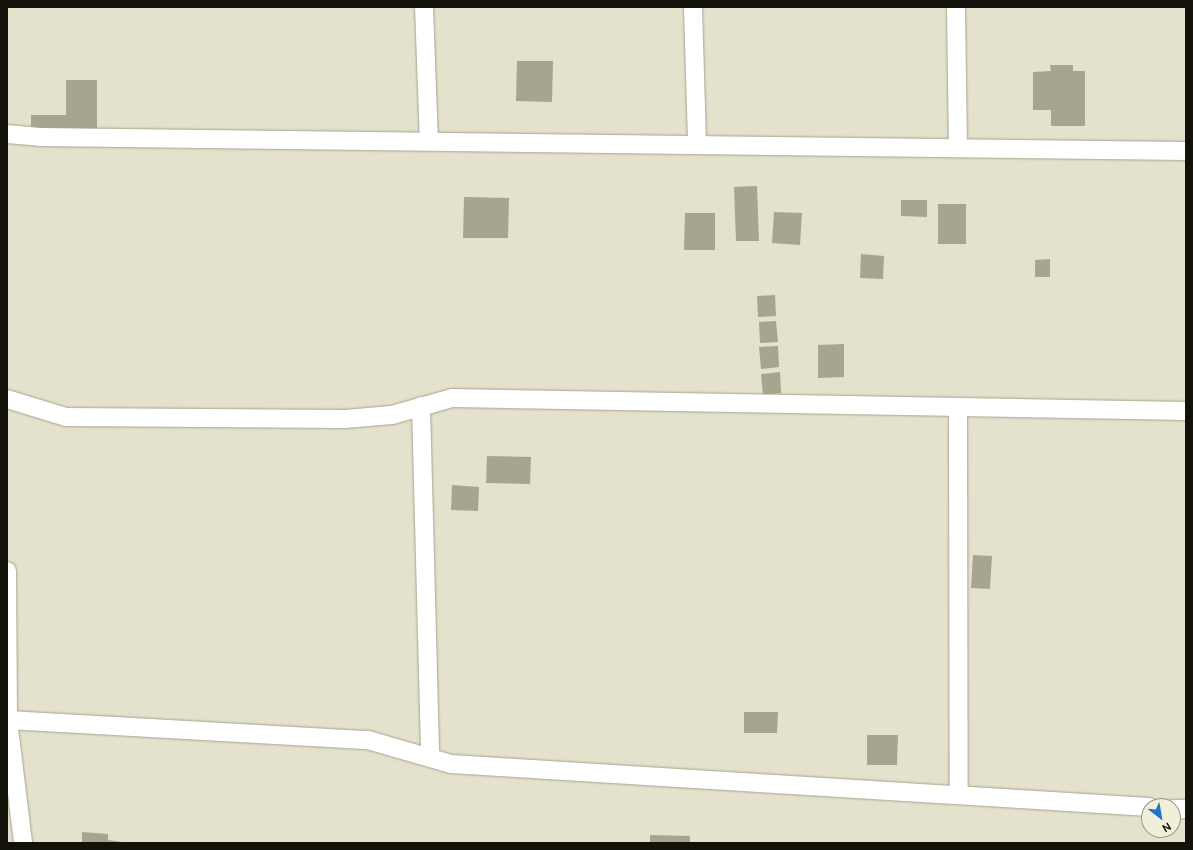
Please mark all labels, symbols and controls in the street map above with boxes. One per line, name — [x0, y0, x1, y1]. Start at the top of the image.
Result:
north arrow — [1141, 798, 1181, 838]
text: N — [1160, 820, 1173, 835]

